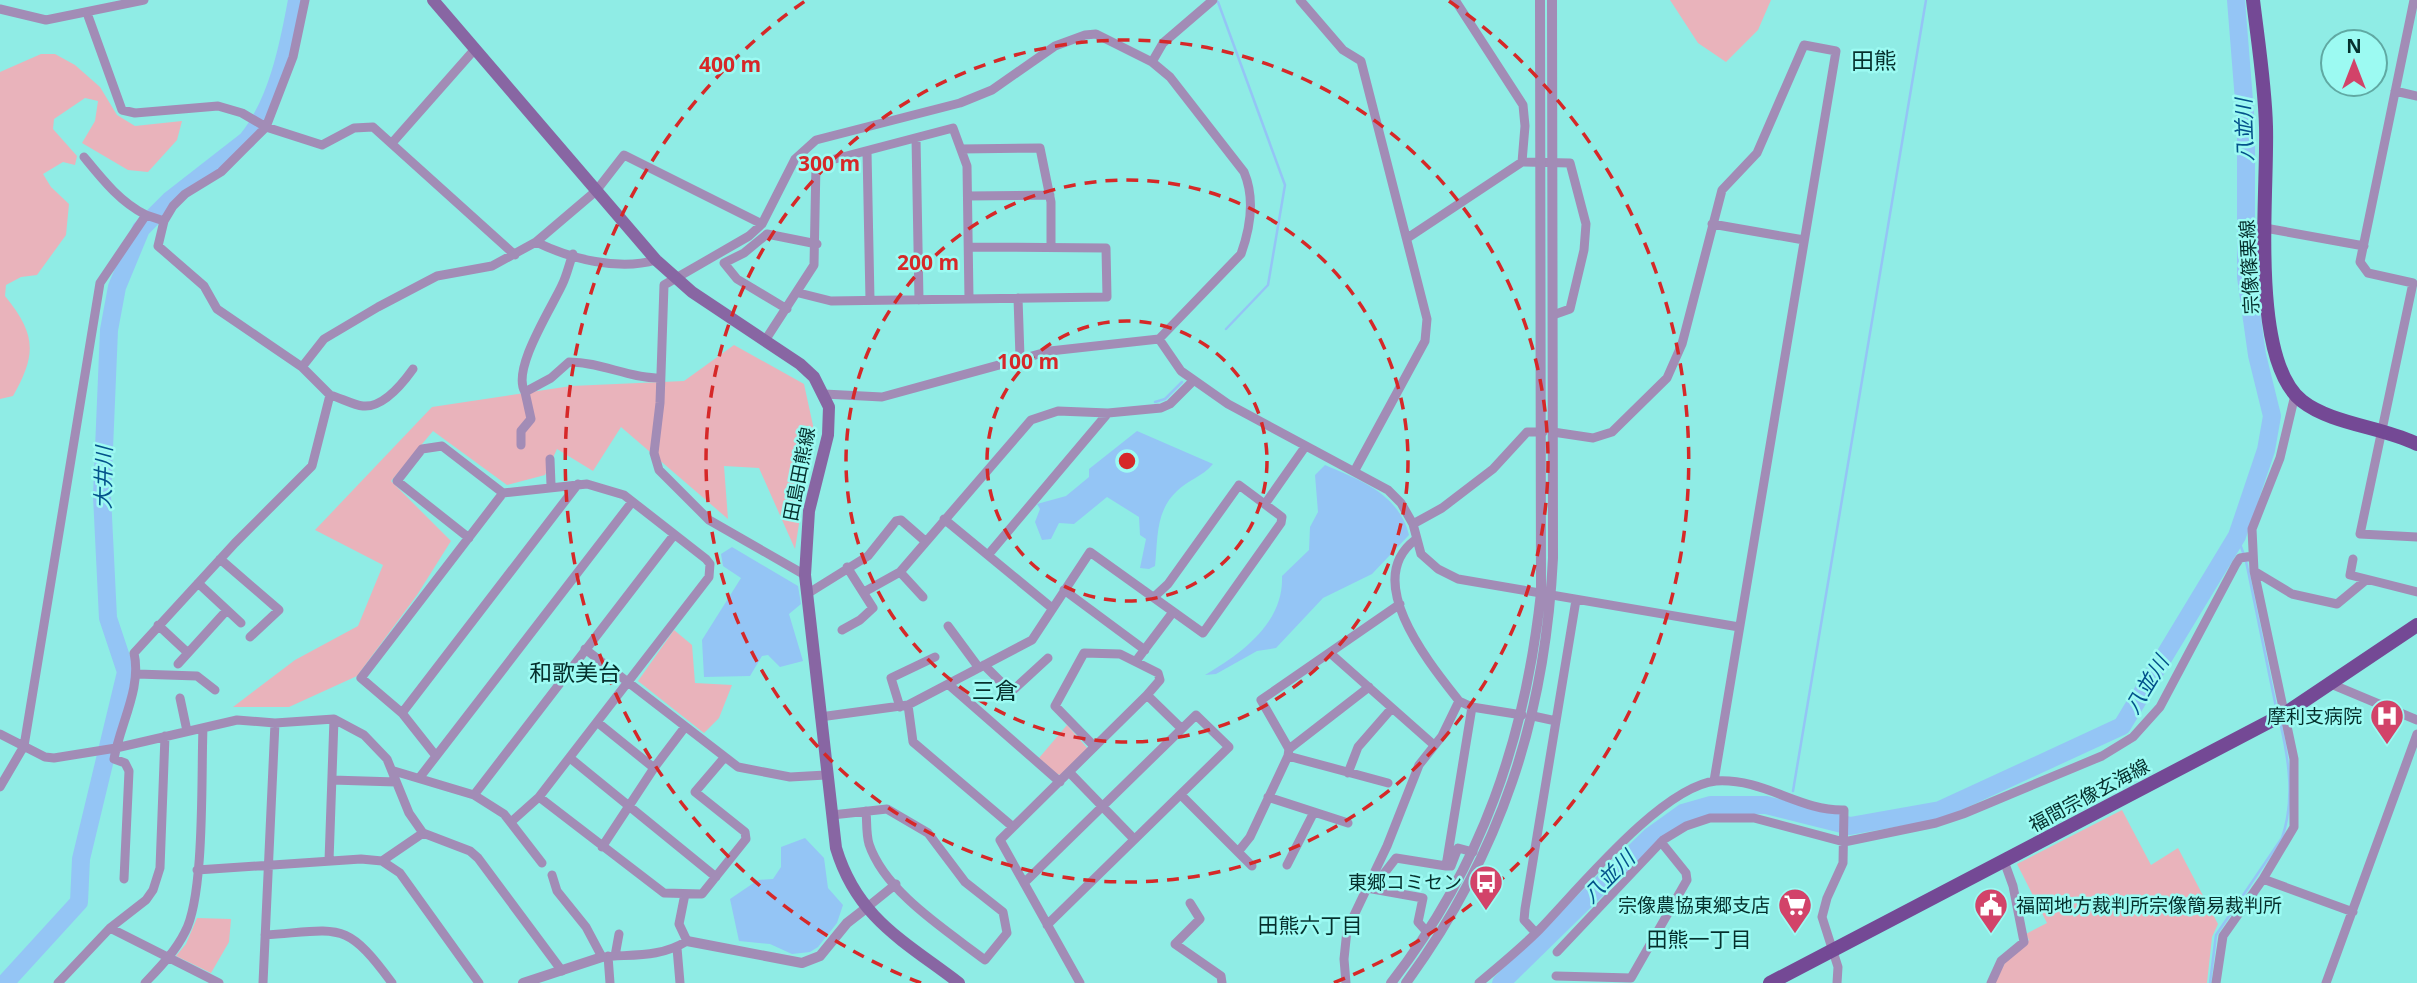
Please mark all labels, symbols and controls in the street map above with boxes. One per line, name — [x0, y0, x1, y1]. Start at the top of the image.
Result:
north arrow — [2319, 28, 2389, 98]
text: N — [2346, 33, 2362, 59]
district label: 田熊 — [1851, 44, 1897, 76]
text: 400 m — [699, 50, 761, 78]
water label: 八並川 — [2229, 96, 2259, 162]
text: 300 m — [798, 149, 860, 177]
street label: 宗像篠栗線 — [2234, 219, 2264, 315]
text: 200 m — [897, 248, 959, 276]
text: 100 m — [997, 347, 1059, 375]
street label: 田島田熊線 — [777, 425, 821, 523]
water label: 大井川 — [88, 444, 118, 510]
centre of rings — [1115, 449, 1139, 473]
water label: 八並川 — [2118, 649, 2175, 719]
district label: 和歌美台 — [529, 656, 621, 688]
district label: 三倉 — [972, 674, 1018, 706]
hospital icon: 摩利支病院 — [2368, 697, 2406, 746]
place label: 摩利支病院 — [2267, 703, 2362, 729]
street label: 福間宗像玄海線 — [2024, 752, 2154, 838]
water label: 八並川 — [1576, 843, 1642, 908]
bus stop icon: 東郷コミセン — [1467, 863, 1505, 912]
place label: 東郷コミセン — [1348, 869, 1462, 895]
supermarket icon: 宗像農協東郷支店 — [1776, 886, 1814, 935]
public building icon: 福岡地方裁判所宗像簡易裁判所 — [1972, 886, 2010, 935]
place label: 宗像農協東郷支店 — [1618, 892, 1770, 918]
place label: 福岡地方裁判所宗像簡易裁判所 — [2016, 892, 2282, 918]
district label: 田熊六丁目 — [1258, 911, 1363, 939]
district label: 田熊一丁目 — [1647, 925, 1752, 953]

